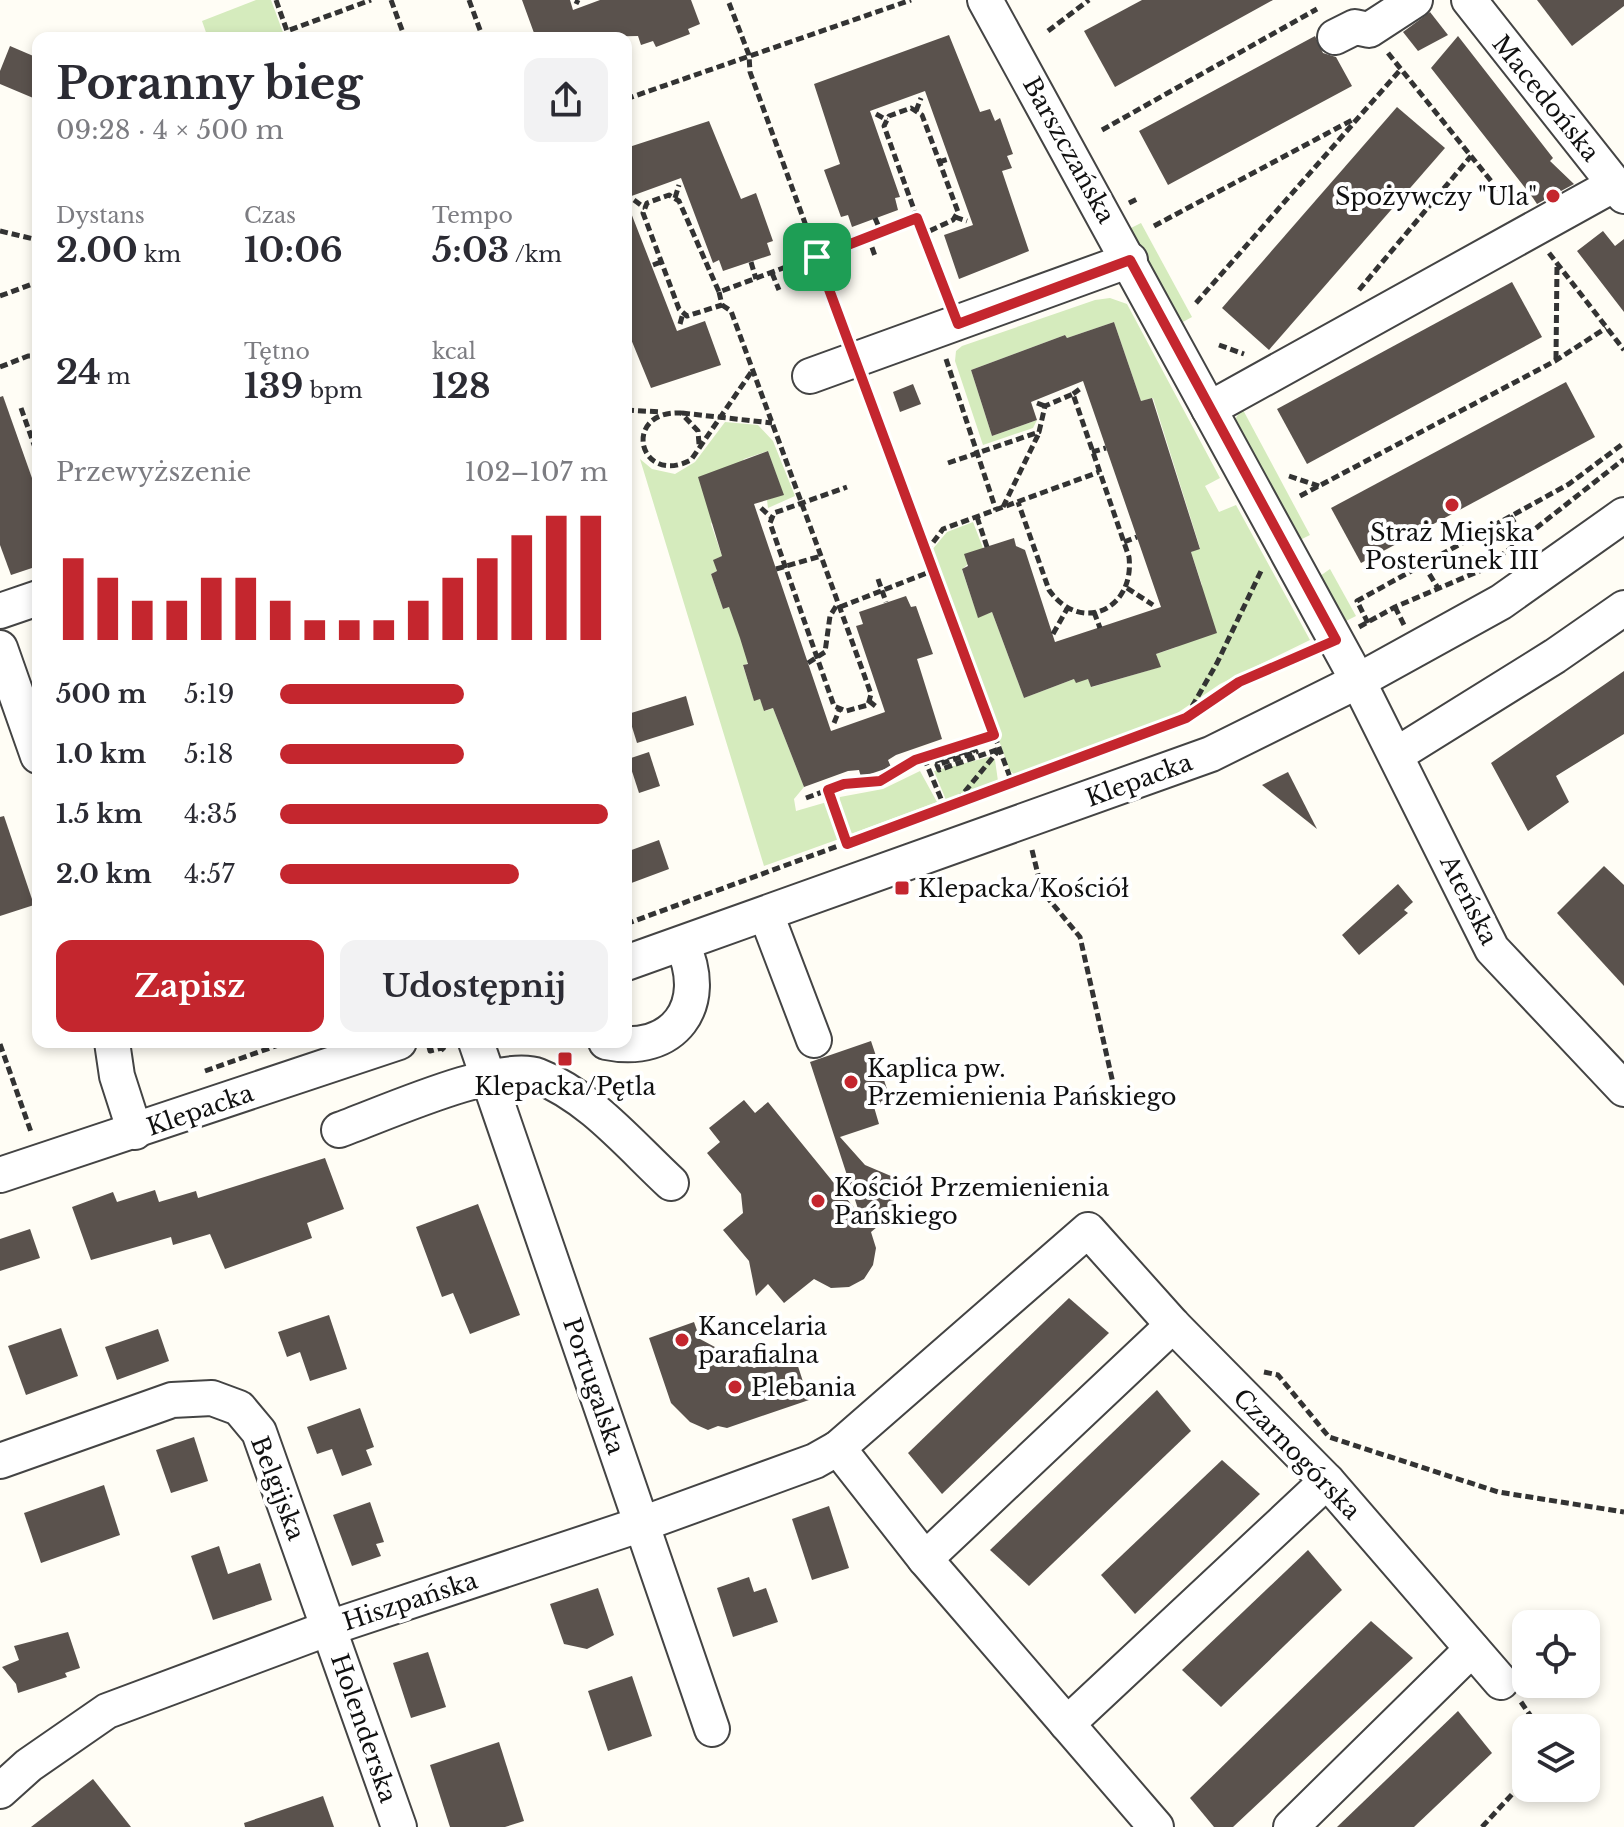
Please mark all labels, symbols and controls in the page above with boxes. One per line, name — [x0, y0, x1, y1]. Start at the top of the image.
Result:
street label: Macedońska — [1486, 29, 1606, 167]
text: Poranny bieg — [56, 56, 362, 111]
button: share — [524, 58, 608, 142]
street label: Barszczańska — [1017, 72, 1121, 229]
text: 09:28 · 4 × 500 m — [56, 114, 284, 146]
place label: Spożywczy "Ula" — [1335, 182, 1537, 211]
marker: Spożywczy "Ula" — [1544, 187, 1562, 205]
text: Dystans — [56, 202, 145, 229]
text: Czas — [244, 202, 296, 229]
text: Tempo — [432, 202, 513, 229]
pin — [783, 223, 851, 291]
text: 2.00 — [56, 229, 138, 271]
text: 10:06 — [244, 229, 343, 271]
text: 5:03 — [432, 229, 509, 271]
icon: arrive — [795, 235, 839, 279]
text: km — [138, 241, 181, 268]
text: /km — [509, 241, 562, 268]
text: Tętno — [244, 338, 310, 365]
text: kcal — [432, 338, 476, 365]
text: 24 — [56, 351, 101, 393]
text: m — [101, 363, 131, 390]
text: 139 — [244, 365, 303, 407]
text: 128 — [432, 365, 491, 407]
text: bpm — [303, 377, 363, 404]
text: Przewyższenie — [56, 456, 251, 488]
text: 102–107 m — [464, 456, 608, 488]
marker: Straż Miejska Posterunek III — [1443, 496, 1461, 514]
place label: Straż Miejska Posterunek III — [1365, 518, 1539, 575]
text: 500 m — [56, 678, 146, 710]
text: 5:19 — [184, 678, 235, 710]
text: 1.0 km — [56, 738, 146, 770]
text: 5:18 — [184, 738, 234, 770]
street label: Klepacka — [1082, 747, 1197, 813]
text: 1.5 km — [56, 798, 143, 830]
text: 4:35 — [184, 798, 237, 830]
street label: Ateńska — [1434, 849, 1504, 950]
text: 2.0 km — [56, 858, 152, 890]
text: 4:57 — [184, 858, 234, 890]
place label: Klepacka/Kościół — [918, 874, 1129, 903]
marker: Klepacka/Kościół — [893, 879, 911, 897]
button: Zapisz — [56, 940, 324, 1032]
button: Udostępnij — [340, 940, 608, 1032]
marker: Klepacka/Pętla — [556, 1050, 574, 1068]
place label: Kaplica pw. Przemienienia Pańskiego — [867, 1054, 1176, 1111]
place label: Klepacka/Pętla — [474, 1072, 656, 1101]
marker: Kaplica pw. Przemienienia Pańskiego — [842, 1073, 860, 1091]
street label: Klepacka — [143, 1078, 258, 1142]
place label: Kościół Przemienienia Pańskiego — [834, 1173, 1110, 1230]
marker: Kościół Przemienienia Pańskiego — [809, 1192, 827, 1210]
place label: Kancelaria parafialna — [698, 1312, 828, 1369]
street label: Portugalska — [557, 1314, 631, 1459]
marker: Kancelaria parafialna — [673, 1331, 691, 1349]
place label: Plebania — [751, 1373, 857, 1402]
marker: Plebania — [726, 1378, 744, 1396]
street label: Czarnogórska — [1228, 1383, 1367, 1526]
street label: Belgijska — [245, 1432, 311, 1545]
street label: Hiszpańska — [339, 1565, 482, 1636]
map controls — [1512, 1610, 1600, 1802]
button: locate — [1512, 1610, 1600, 1698]
street label: Holenderska — [325, 1650, 403, 1807]
button: layers — [1512, 1714, 1600, 1802]

